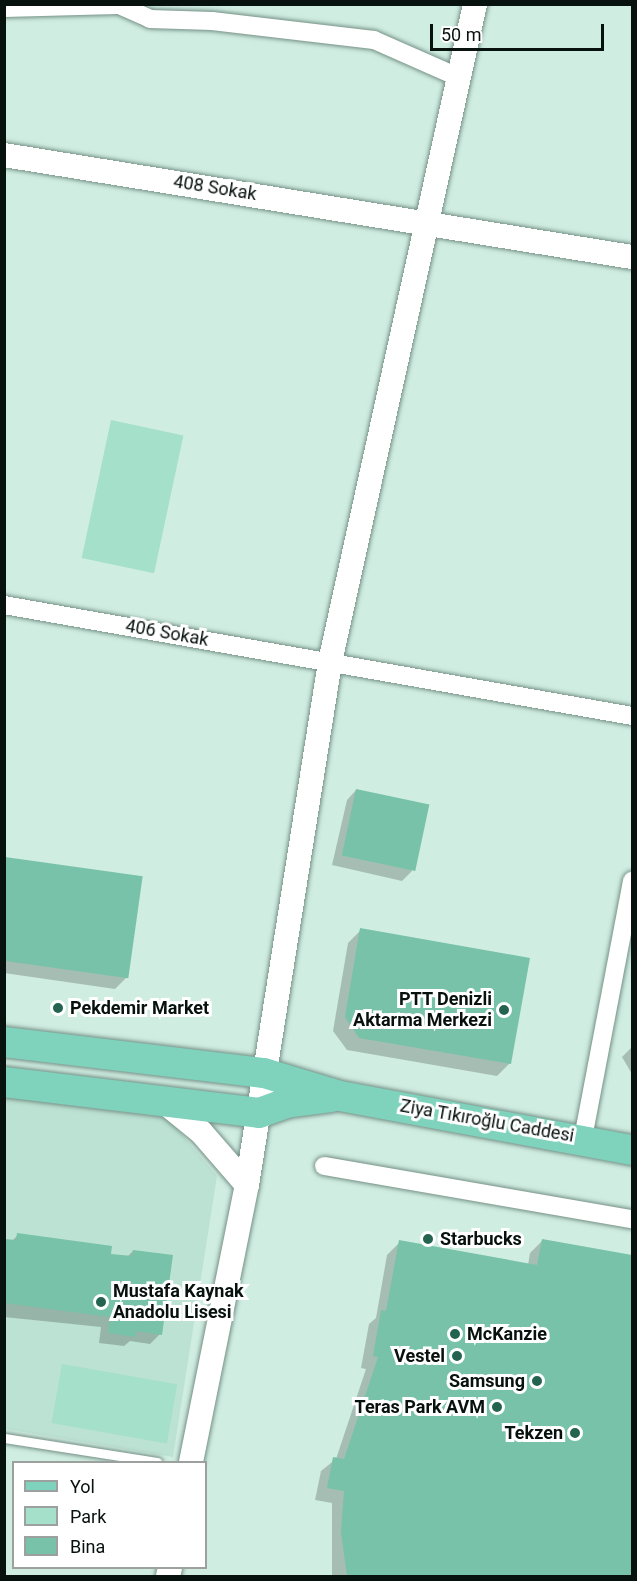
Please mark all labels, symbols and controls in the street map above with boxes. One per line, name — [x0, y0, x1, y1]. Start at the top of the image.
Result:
scale bar — [433, 12, 607, 50]
text: 50 m — [441, 24, 481, 45]
street label: 408 Sokak — [172, 171, 258, 205]
street label: 406 Sokak — [124, 615, 210, 651]
place label: PTT Denizli Aktarma Merkezi — [353, 989, 492, 1032]
place label: Pekdemir Market — [70, 997, 209, 1019]
marker: Pekdemir Market — [51, 1001, 65, 1015]
marker: PTT Denizli Aktarma Merkezi — [497, 1003, 511, 1017]
street label: Ziya Tıkıroğlu Caddesi — [398, 1095, 576, 1147]
place label: Starbucks — [440, 1228, 522, 1250]
marker: Starbucks — [421, 1232, 435, 1246]
place label: Mustafa Kaynak Anadolu Lisesi — [113, 1281, 244, 1324]
marker: Mustafa Kaynak Anadolu Lisesi — [94, 1295, 108, 1309]
place label: McKanzie — [467, 1323, 547, 1345]
marker: McKanzie — [448, 1327, 462, 1341]
place label: Vestel — [394, 1345, 445, 1367]
marker: Vestel — [450, 1349, 464, 1363]
place label: Samsung — [449, 1370, 525, 1392]
marker: Samsung — [530, 1374, 544, 1388]
place label: Teras Park AVM — [355, 1396, 485, 1418]
marker: Teras Park AVM — [490, 1400, 504, 1414]
place label: Tekzen — [504, 1422, 563, 1444]
marker: Tekzen — [568, 1426, 582, 1440]
legend — [12, 1461, 207, 1569]
text: Yol — [70, 1476, 95, 1497]
text: Park — [70, 1506, 106, 1527]
text: Bina — [70, 1536, 105, 1557]

